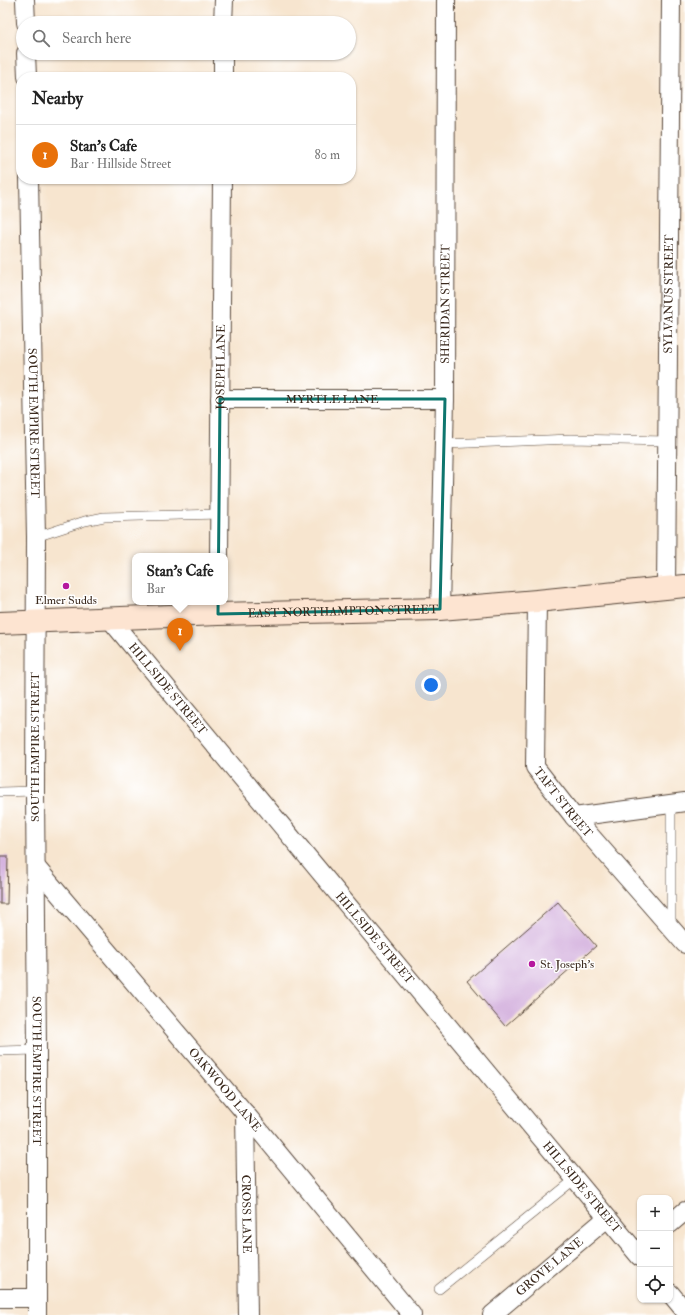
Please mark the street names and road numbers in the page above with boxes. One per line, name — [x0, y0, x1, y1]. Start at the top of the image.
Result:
street label: SYLVANUS STREET — [661, 234, 677, 353]
street label: SHERIDAN STREET — [438, 244, 453, 364]
street label: JOSEPH LANE — [213, 324, 229, 411]
street label: SOUTH EMPIRE STREET — [24, 348, 42, 498]
street label: MYRTLE LANE — [285, 392, 379, 407]
street label: EAST NORTHAMPTON STREET — [247, 602, 438, 621]
street label: HILLSIDE STREET — [125, 640, 210, 738]
street label: SOUTH EMPIRE STREET — [28, 672, 43, 822]
street label: TAFT STREET — [530, 764, 595, 841]
street label: HILLSIDE STREET — [332, 889, 417, 987]
street label: SOUTH EMPIRE STREET — [29, 996, 44, 1146]
street label: OAKWOOD LANE — [185, 1045, 264, 1135]
street label: HILLSIDE STREET — [539, 1138, 624, 1237]
street label: CROSS LANE — [238, 1174, 254, 1254]
street label: GROVE LANE — [513, 1234, 587, 1300]

